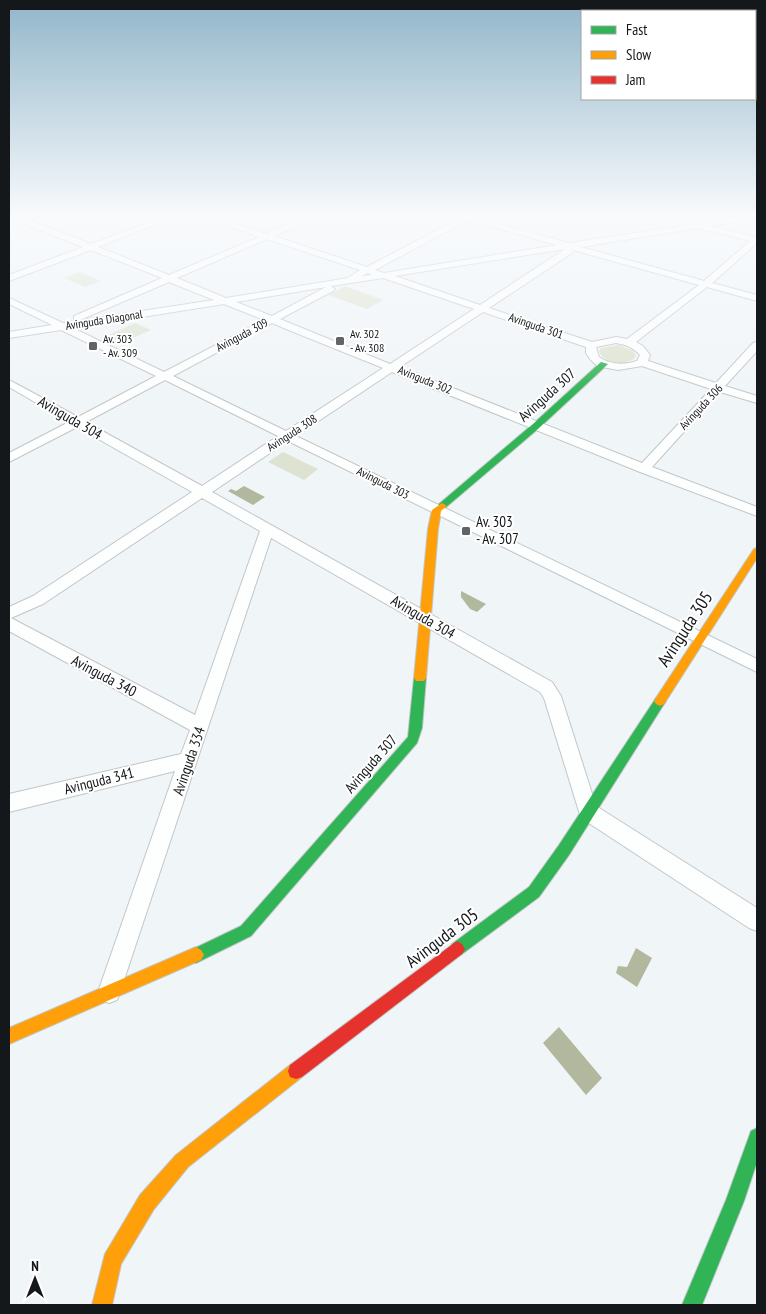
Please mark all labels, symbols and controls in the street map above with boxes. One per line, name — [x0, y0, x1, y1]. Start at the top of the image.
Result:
legend — [581, 10, 756, 100]
text: Fast — [626, 20, 647, 39]
text: Slow — [626, 45, 651, 64]
text: Jam — [625, 70, 645, 89]
street label: Avinguda Diagonal — [64, 306, 144, 333]
street label: Avinguda 301 — [507, 309, 566, 342]
street label: Avinguda 309 — [213, 315, 270, 355]
place label: Av. 302 - Av. 308 — [350, 326, 384, 355]
place label: Av. 303 - Av. 309 — [103, 331, 137, 360]
marker: Av. 302 - Av. 308 — [334, 335, 346, 347]
marker: Av. 303 - Av. 309 — [87, 340, 99, 352]
street label: Avinguda 302 — [396, 362, 454, 397]
street label: Avinguda 307 — [514, 364, 579, 426]
street label: Avinguda 306 — [676, 381, 726, 433]
street label: Avinguda 304 — [35, 392, 106, 444]
street label: Avinguda 308 — [264, 411, 320, 454]
street label: Avinguda 303 — [354, 463, 412, 502]
place label: Av. 303 - Av. 307 — [476, 512, 519, 548]
marker: Av. 303 - Av. 307 — [460, 525, 472, 537]
street label: Avinguda 305 — [652, 587, 717, 671]
street label: Avinguda 304 — [388, 591, 459, 643]
street label: Avinguda 340 — [68, 650, 140, 701]
street label: Avinguda 334 — [168, 724, 209, 798]
street label: Avinguda 307 — [340, 731, 401, 797]
street label: Avinguda 341 — [62, 763, 136, 798]
street label: Avinguda 305 — [401, 903, 483, 972]
north arrow — [10, 1254, 60, 1304]
text: N — [31, 1257, 39, 1275]

